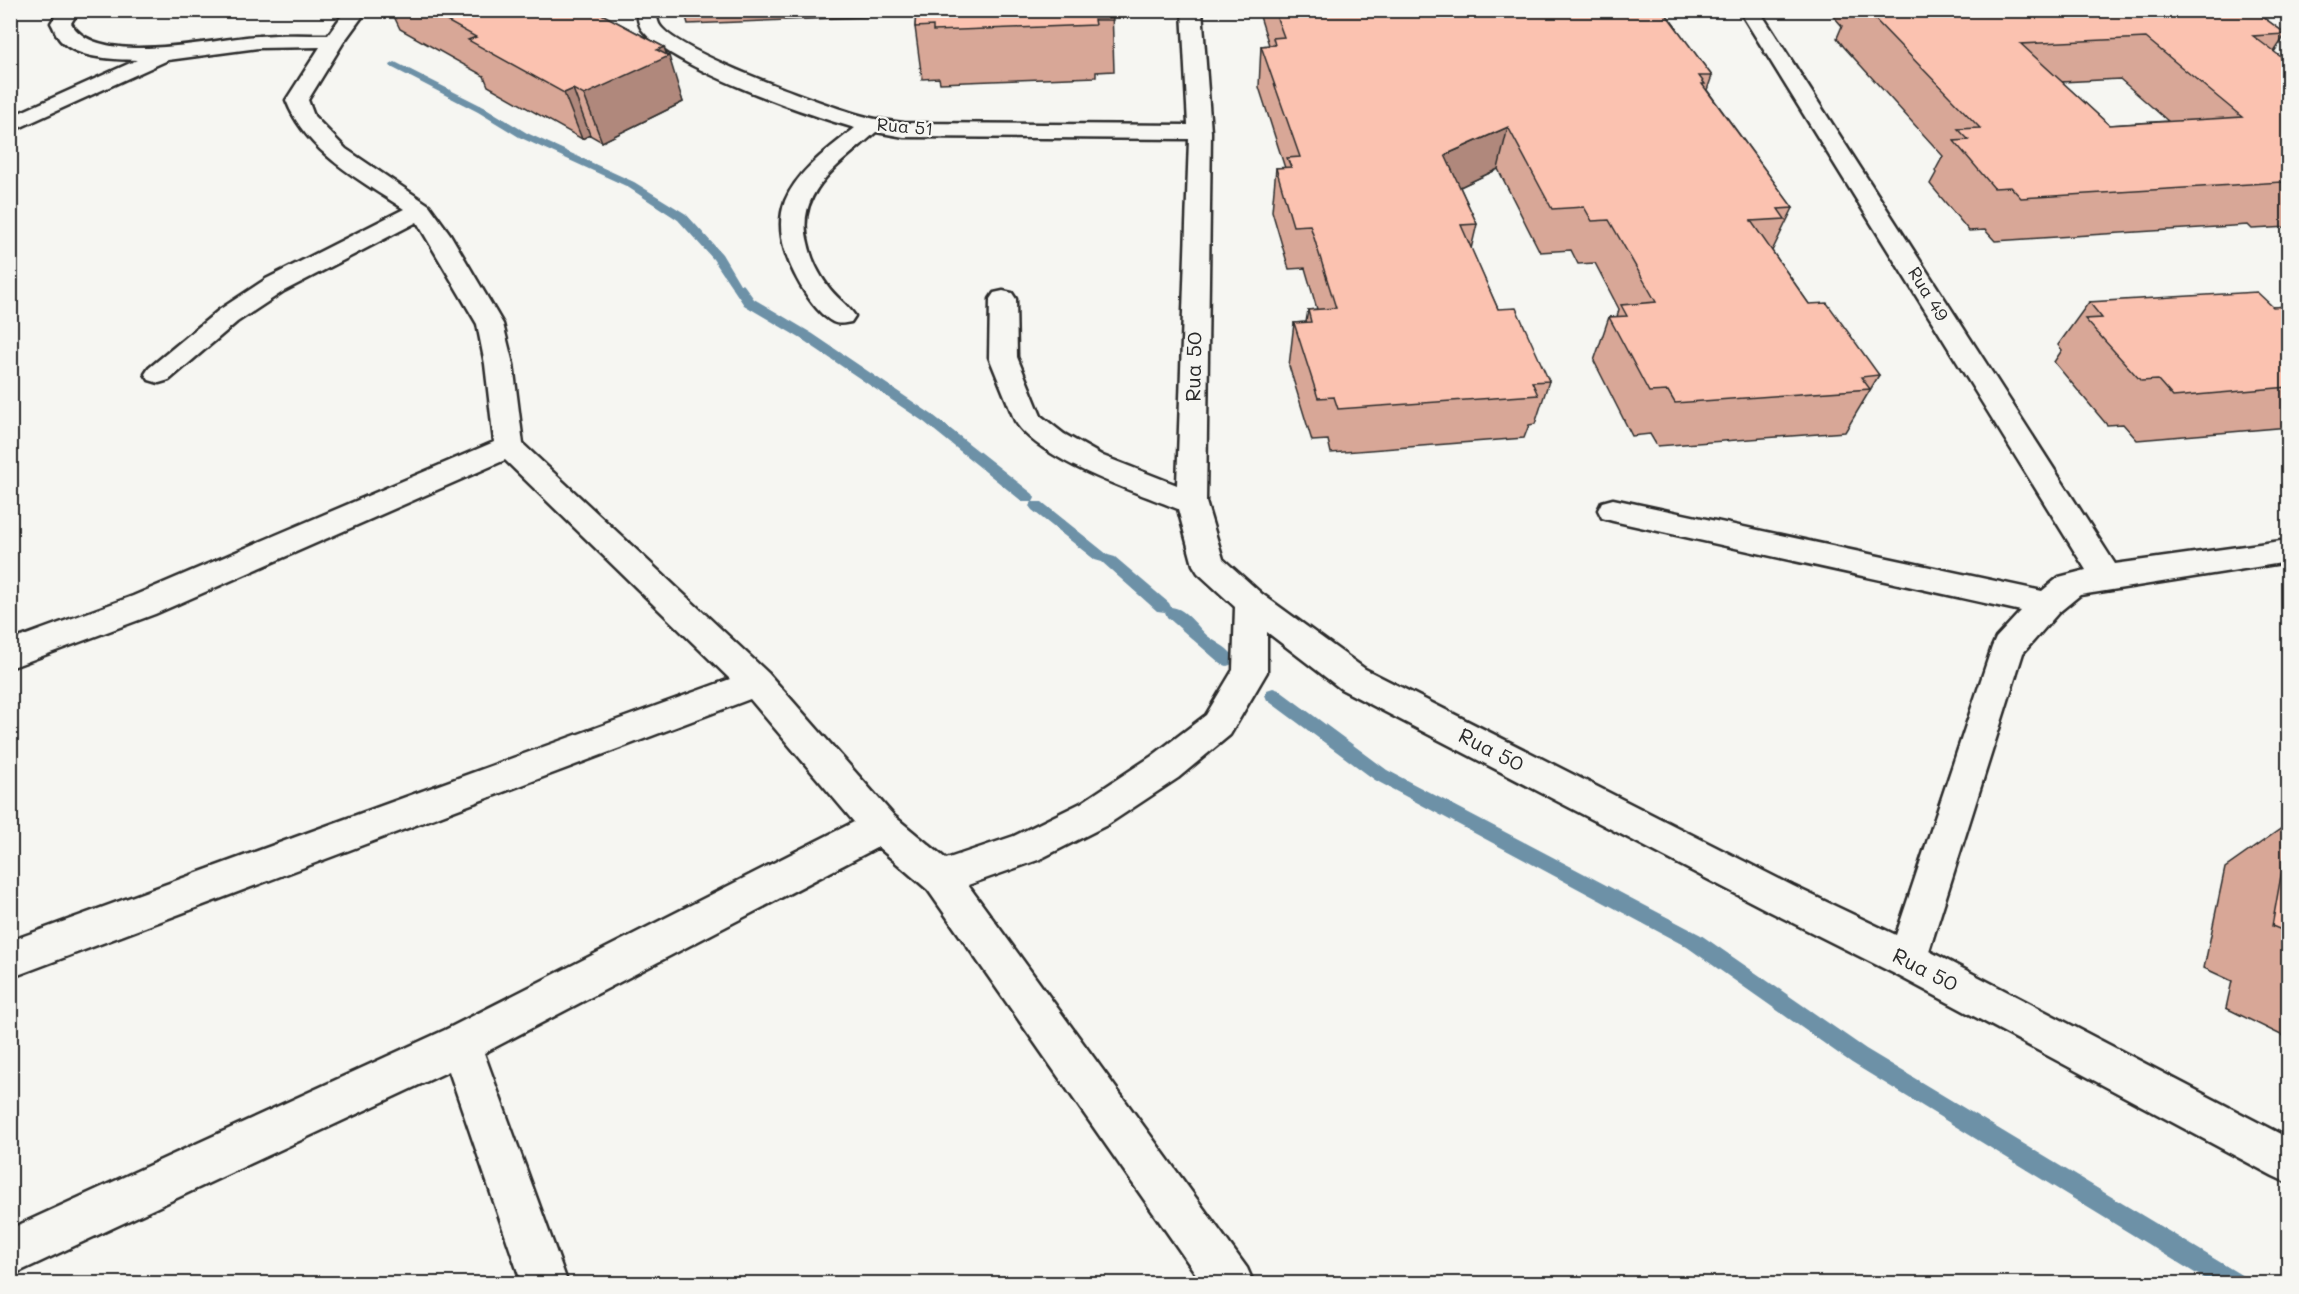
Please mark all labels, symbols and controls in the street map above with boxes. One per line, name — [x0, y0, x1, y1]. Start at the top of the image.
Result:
street label: Rua 51 — [876, 112, 934, 140]
street label: Rua 49 — [1903, 262, 1955, 325]
street label: Rua 50 — [1178, 332, 1207, 402]
street label: Rua 50 — [1454, 721, 1529, 777]
street label: Rua 50 — [1888, 941, 1963, 997]

